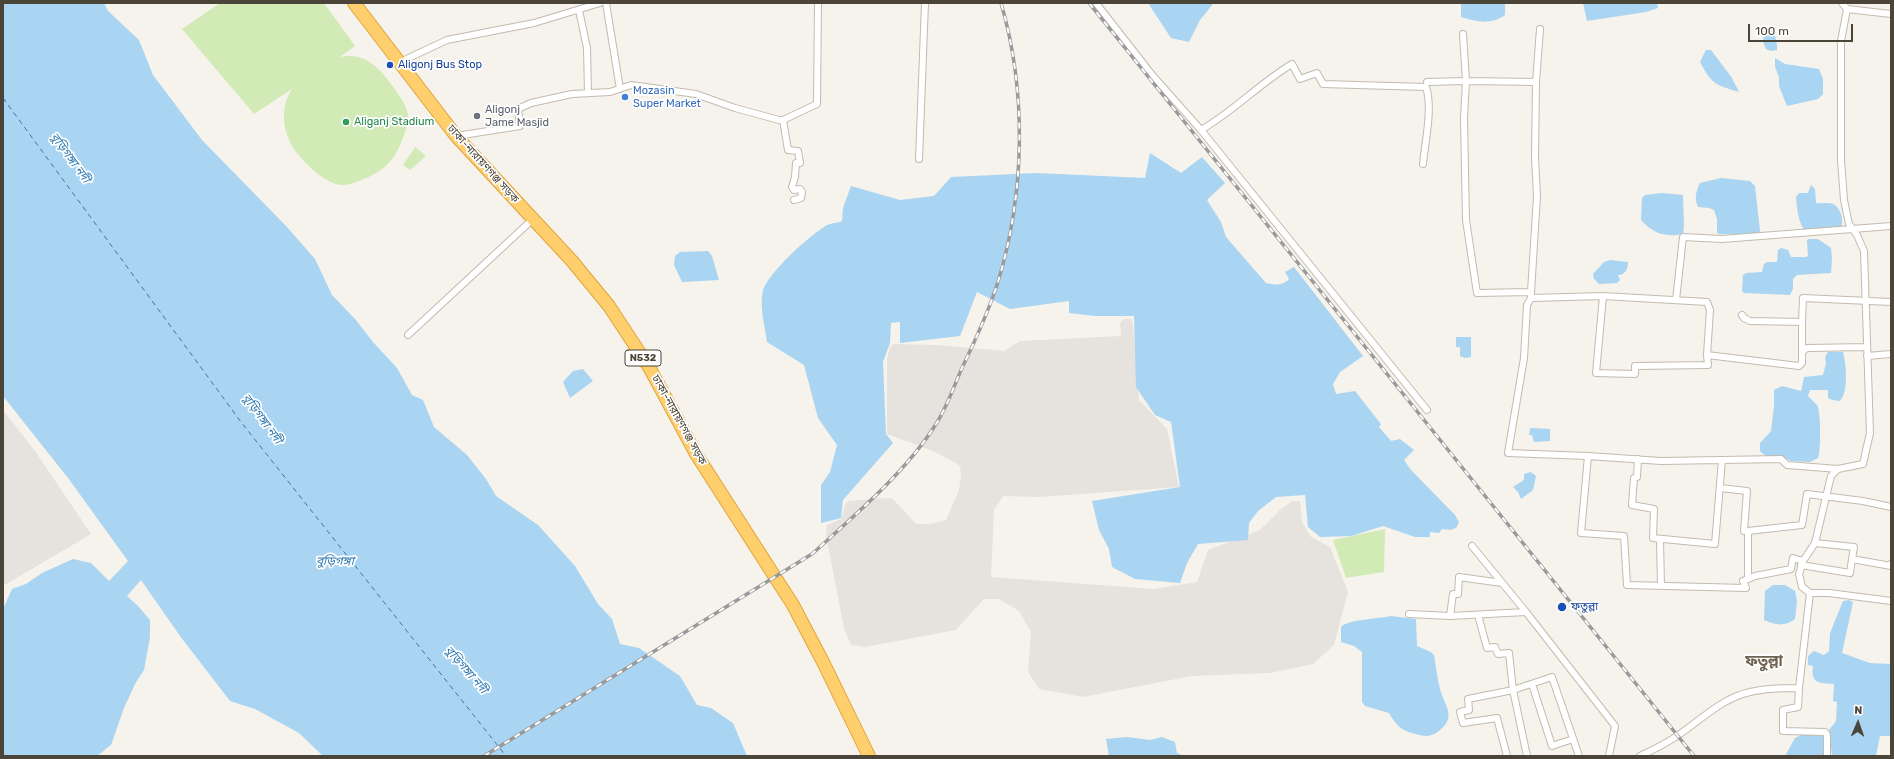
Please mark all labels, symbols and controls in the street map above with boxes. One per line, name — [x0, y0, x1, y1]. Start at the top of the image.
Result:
scale bar — [1750, 16, 1855, 42]
text: 100 m — [1755, 24, 1789, 38]
place label: Aligonj Bus Stop — [398, 58, 482, 72]
marker: Aligonj Bus Stop — [385, 60, 395, 70]
place label: Mozasin Super Market — [633, 84, 701, 110]
marker: Mozasin Super Market — [620, 92, 630, 102]
place label: Aligonj Jame Masjid — [485, 103, 549, 129]
marker: Aligonj Jame Masjid — [472, 111, 482, 121]
place label: Aliganj Stadium — [354, 115, 434, 129]
marker: Aliganj Stadium — [341, 117, 351, 127]
street label: ঢাকা-নারায়ণগঞ্জ সড়ক — [444, 122, 522, 206]
water label: বুড়িগঙ্গা নদী — [47, 130, 93, 186]
road number: N532 — [625, 350, 661, 366]
street label: ঢাকা-নারায়ণগঞ্জ সড়ক — [649, 373, 709, 467]
water label: বুড়িগঙ্গা নদী — [239, 391, 285, 447]
water label: বুড়িগঙ্গা — [316, 555, 354, 569]
place label: ফতুল্লা — [1571, 600, 1598, 614]
marker: ফতুল্লা — [1556, 601, 1568, 613]
water label: বুড়িগঙ্গা নদী — [441, 643, 491, 697]
district label: ফতুল্লা — [1745, 653, 1783, 671]
north arrow — [1838, 703, 1878, 743]
text: N — [1854, 704, 1863, 717]

